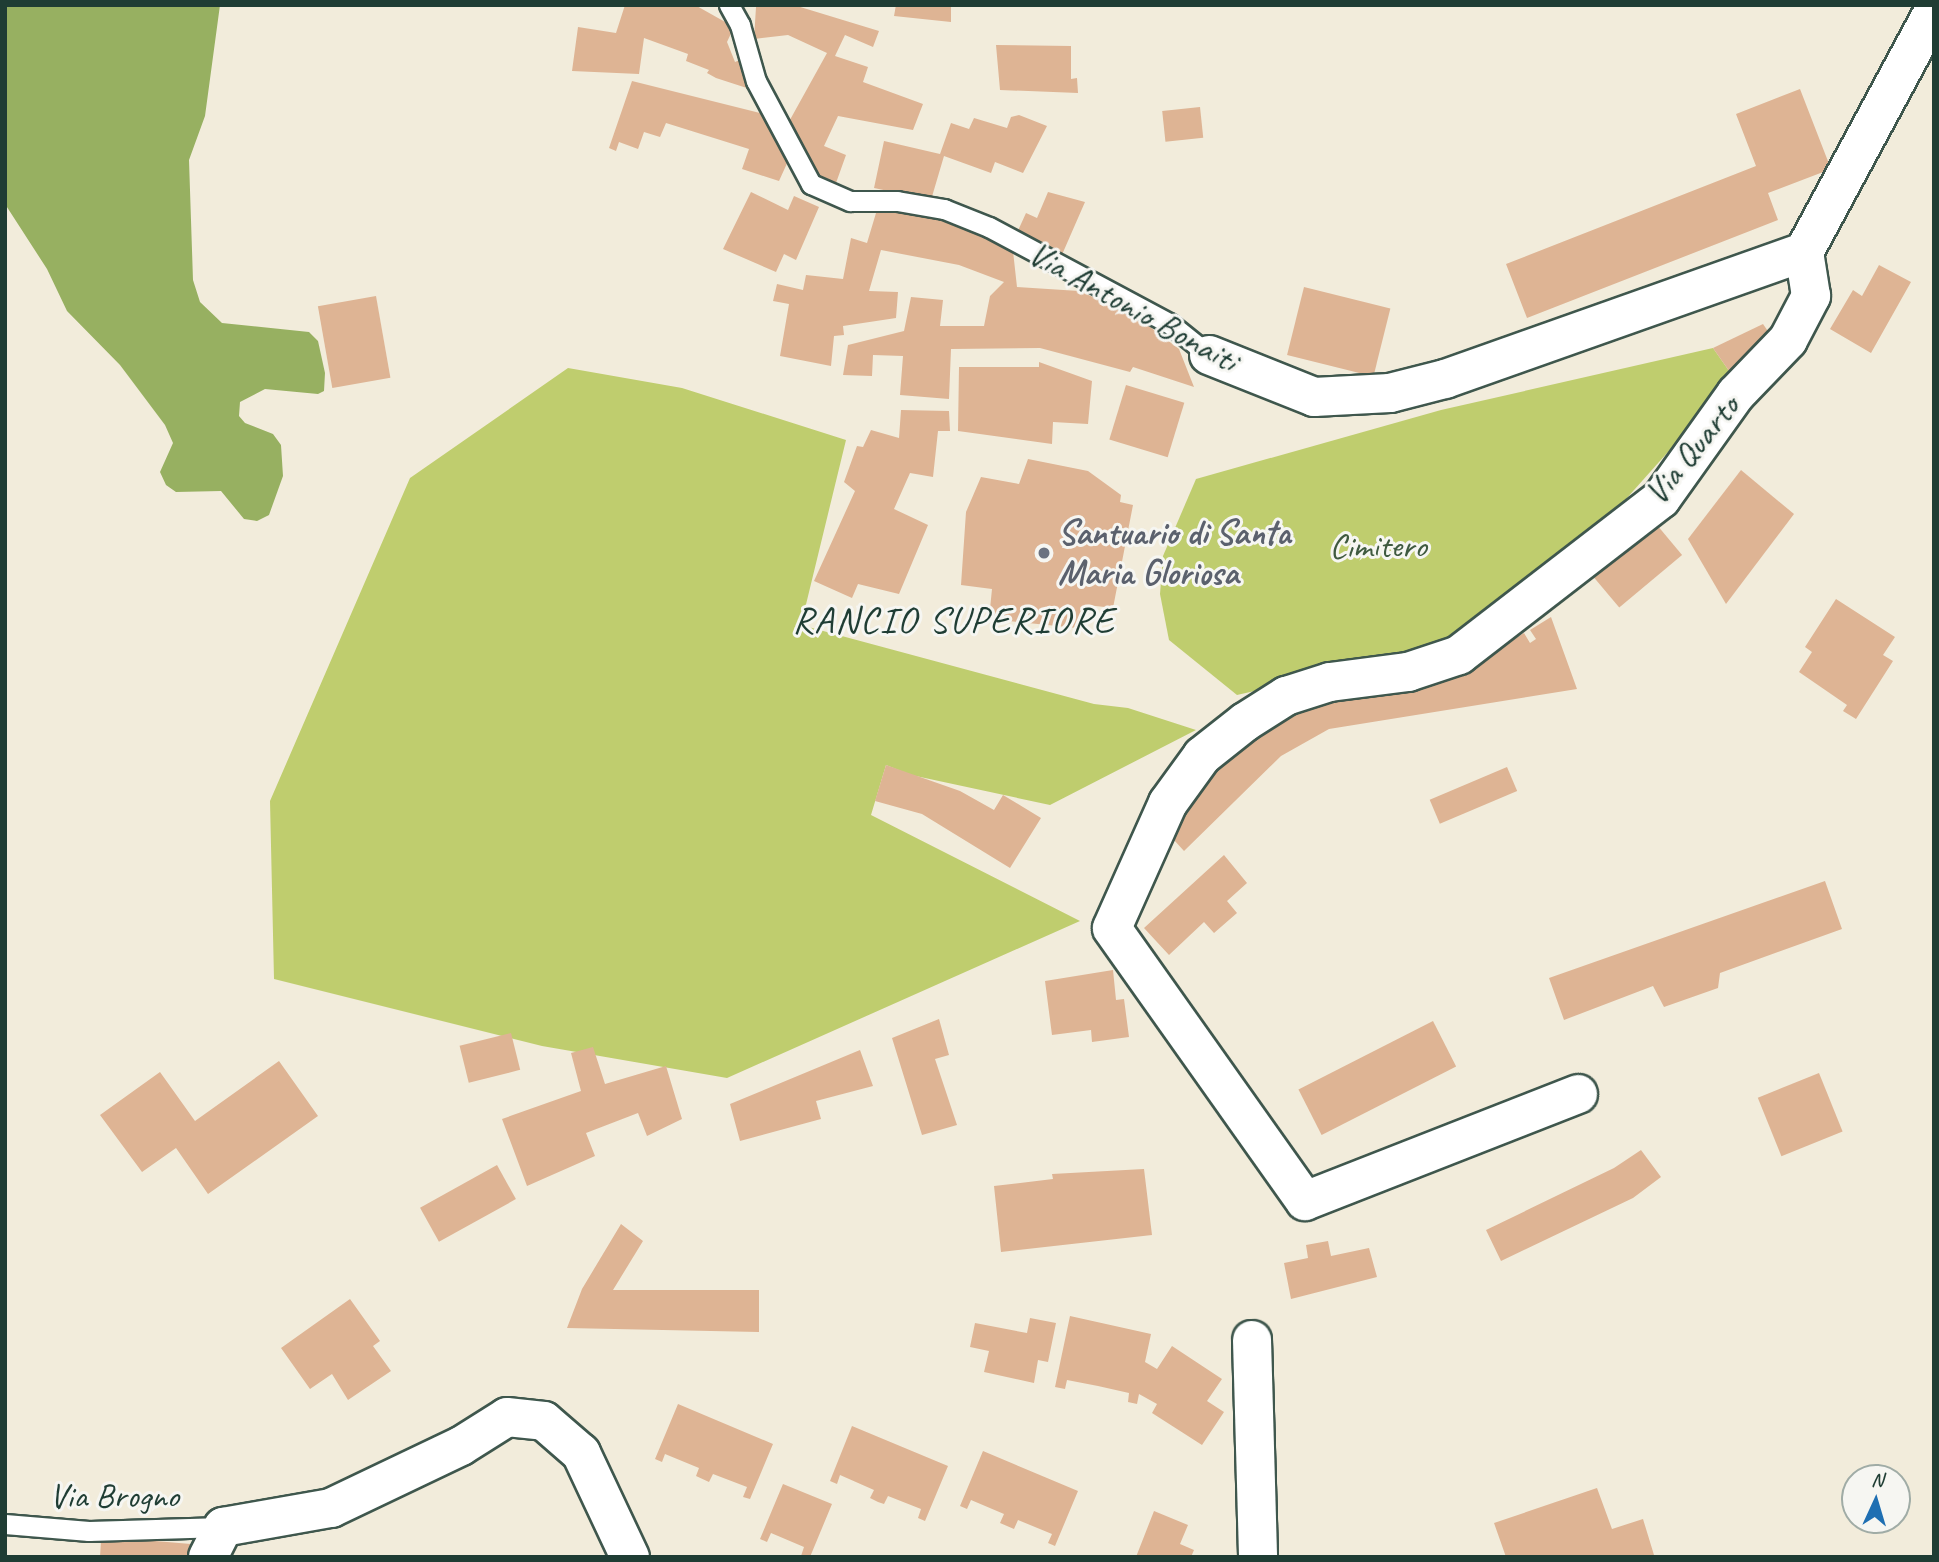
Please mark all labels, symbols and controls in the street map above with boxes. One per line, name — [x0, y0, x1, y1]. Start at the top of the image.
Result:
street label: Via Antonio Bonaiti — [1022, 233, 1244, 381]
street label: Via Quarto — [1636, 387, 1748, 513]
place label: Santuario di Santa Maria Gloriosa — [1058, 512, 1290, 594]
park label: Cimitero — [1329, 525, 1427, 567]
marker: Santuario di Santa Maria Gloriosa — [1036, 545, 1052, 561]
district label: RANCIO SUPERIORE — [795, 597, 1113, 643]
north arrow — [1841, 1464, 1911, 1534]
text: N — [1871, 1468, 1884, 1492]
street label: Via Brogno — [49, 1475, 179, 1517]

